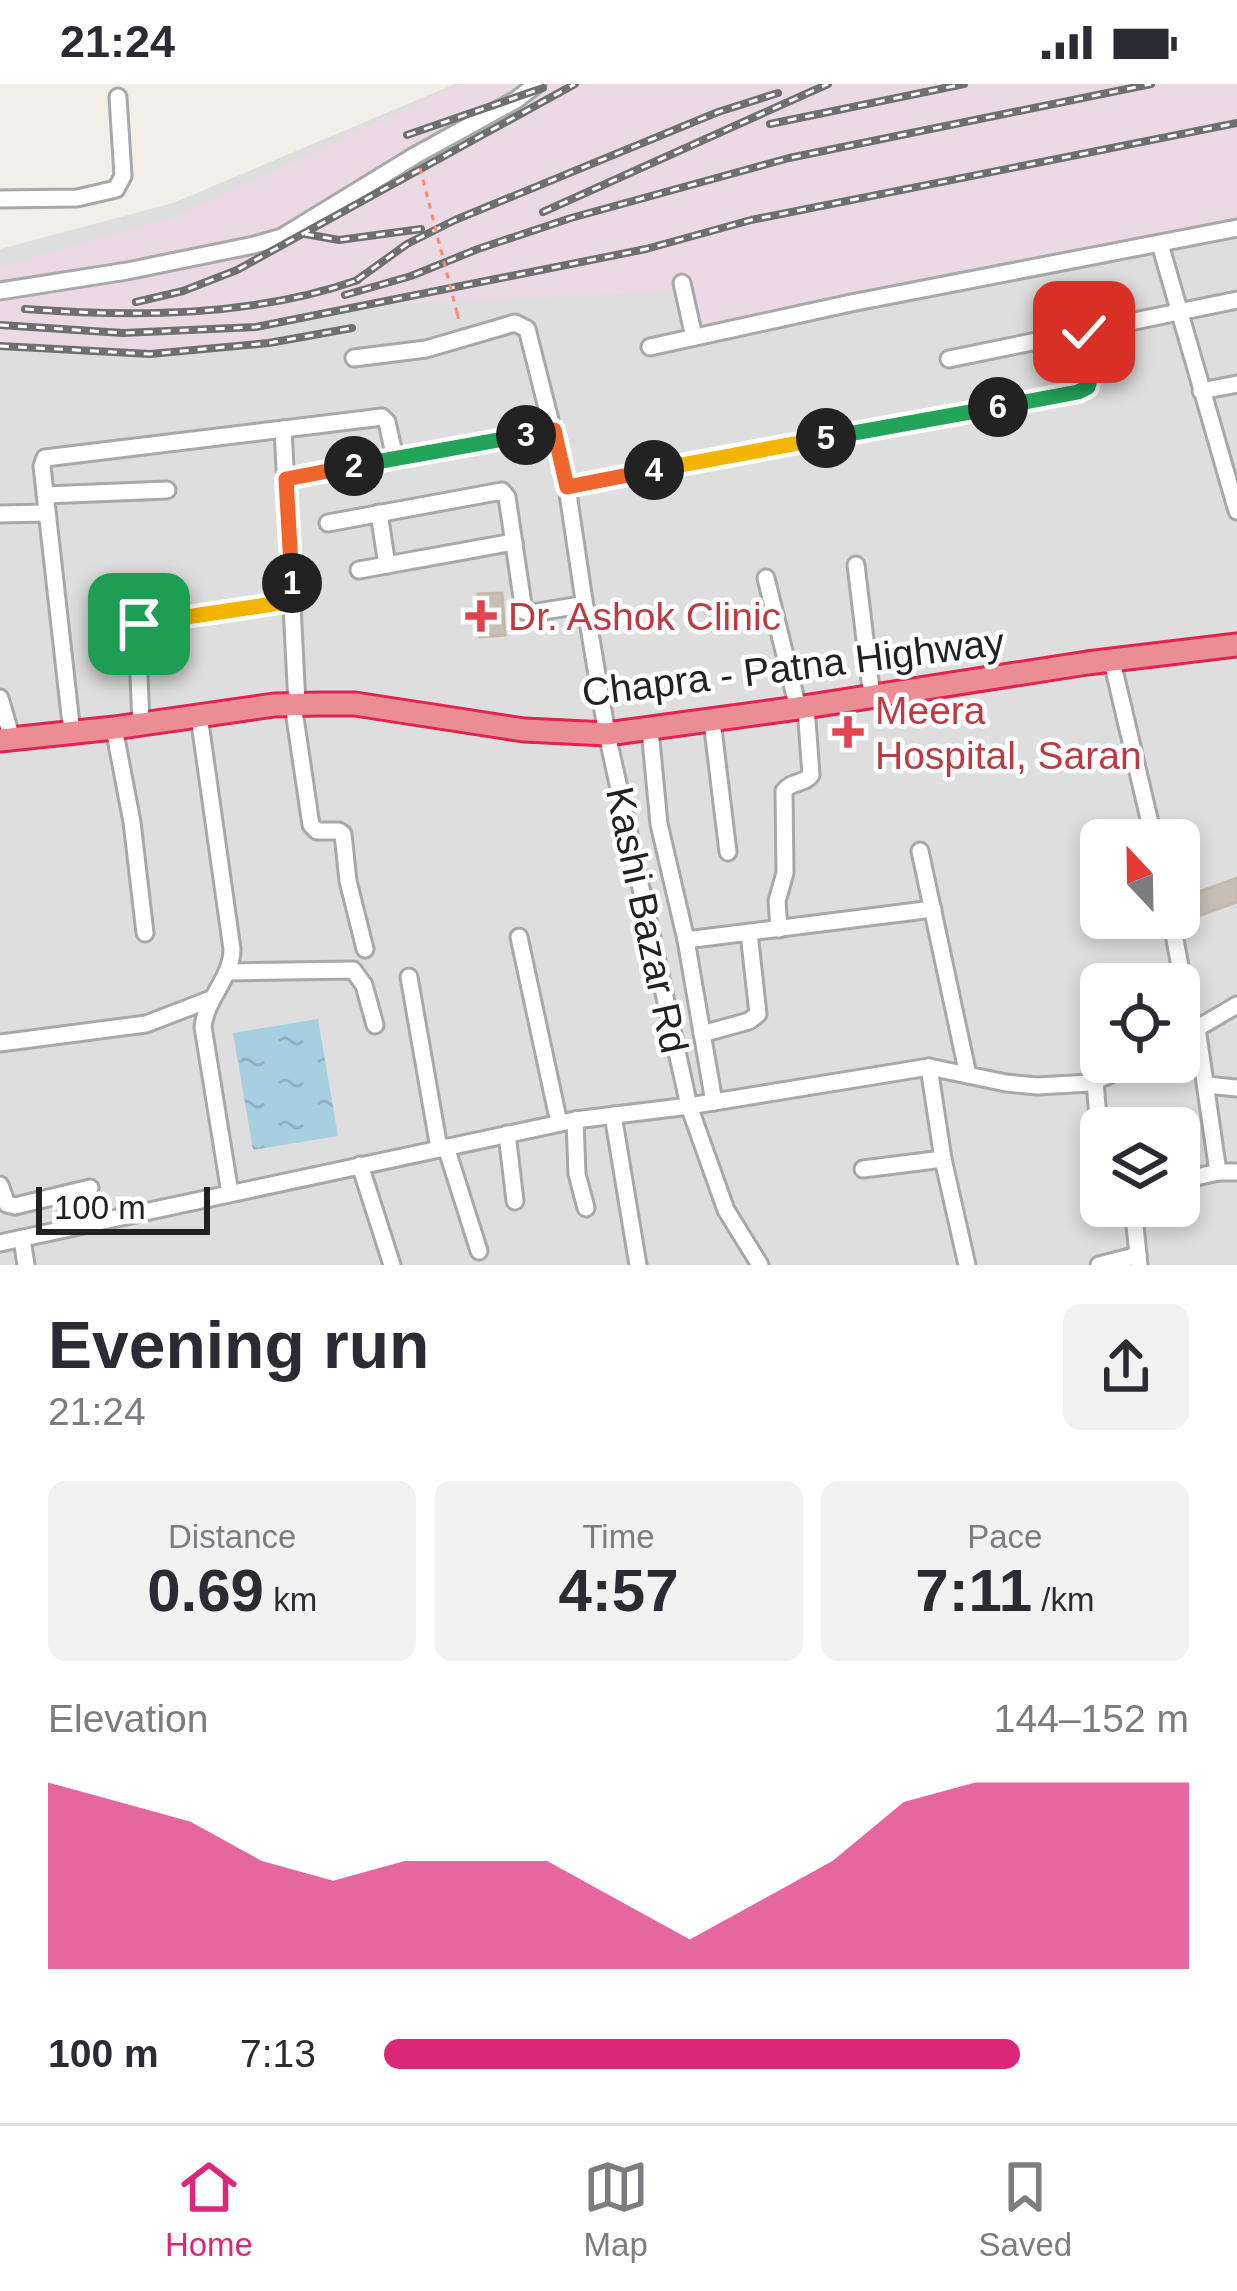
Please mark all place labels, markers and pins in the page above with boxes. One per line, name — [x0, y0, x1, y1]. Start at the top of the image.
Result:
pin — [1033, 281, 1135, 383]
pin: 6 — [968, 377, 1028, 437]
pin: 3 — [496, 405, 556, 465]
pin: 5 — [796, 408, 856, 468]
pin: 2 — [324, 436, 384, 496]
pin: 4 — [624, 440, 684, 500]
pin: 1 — [262, 553, 322, 613]
pin — [88, 573, 190, 675]
place label: Dr. Ashok Clinic — [508, 595, 781, 638]
marker: Dr. Ashok Clinic — [465, 600, 497, 632]
place label: Meera Hospital, Saran — [875, 689, 1142, 777]
marker: Meera Hospital, Saran — [832, 716, 864, 748]

